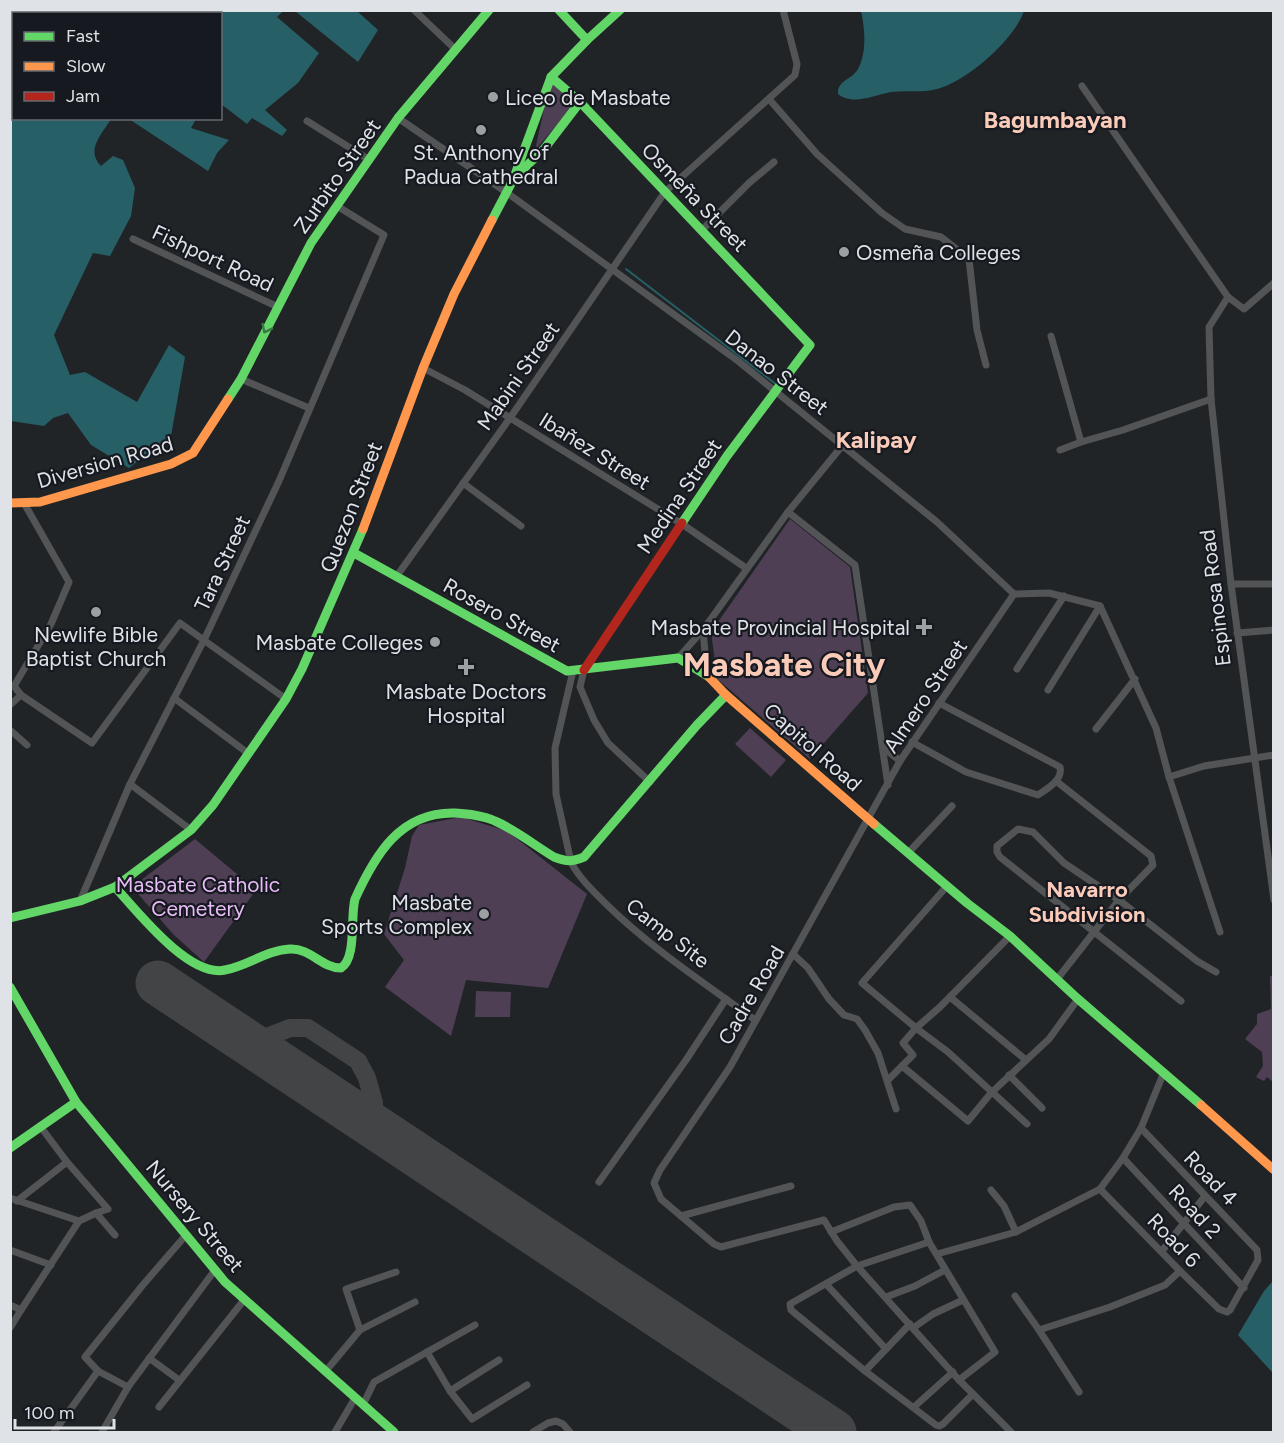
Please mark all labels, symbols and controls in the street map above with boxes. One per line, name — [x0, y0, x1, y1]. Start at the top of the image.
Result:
legend — [12, 12, 222, 120]
text: Fast — [66, 25, 100, 47]
text: Slow — [66, 55, 105, 77]
text: Jam — [66, 85, 100, 107]
place label: Liceo de Masbate — [505, 85, 671, 110]
marker: Liceo de Masbate — [486, 90, 500, 104]
district label: Bagumbayan — [983, 105, 1127, 134]
street label: Zurbito Street — [288, 114, 386, 238]
marker: St. Anthony of Padua Cathedral — [474, 123, 488, 137]
street label: Osmeña Street — [637, 137, 753, 257]
place label: St. Anthony of Padua Cathedral — [404, 140, 558, 189]
street label: Fishport Road — [148, 219, 278, 297]
place label: Osmeña Colleges — [856, 240, 1021, 265]
marker: Osmeña Colleges — [837, 245, 851, 259]
street label: Mabini Street — [472, 317, 564, 435]
one-way arrow — [262, 323, 274, 334]
street label: Danao Street — [721, 324, 833, 420]
street label: Ibañez Street — [535, 407, 655, 495]
district label: Kalipay — [836, 425, 917, 454]
street label: Diversion Road — [34, 431, 176, 493]
street label: Medina Street — [631, 434, 727, 558]
street label: Quezon Street — [315, 438, 387, 576]
street label: Tara Street — [189, 511, 255, 615]
street label: Espinosa Road — [1194, 528, 1236, 668]
street label: Rosero Street — [439, 573, 565, 657]
marker: Newlife Bible Baptist Church — [89, 605, 103, 619]
place label: Masbate Provincial Hospital — [651, 615, 910, 640]
marker: Masbate Provincial Hospital — [915, 618, 933, 636]
place label: Newlife Bible Baptist Church — [26, 622, 166, 671]
place label: Masbate Colleges — [256, 630, 423, 655]
street label: Almero Street — [878, 634, 972, 757]
marker: Masbate Colleges — [428, 635, 442, 649]
district label: Masbate City — [683, 645, 885, 684]
marker: Masbate Doctors Hospital — [457, 658, 475, 676]
place label: Masbate Doctors Hospital — [386, 679, 546, 728]
street label: Capitol Road — [759, 698, 867, 796]
park label: Masbate Catholic Cemetery — [116, 872, 280, 921]
district label: Navarro Subdivision — [1028, 876, 1146, 928]
place label: Masbate Sports Complex — [321, 890, 472, 939]
street label: Camp Site — [622, 893, 714, 973]
marker: Masbate Sports Complex — [477, 907, 491, 921]
street label: Cadre Road — [713, 941, 789, 1049]
street label: Road 4 — [1179, 1145, 1243, 1211]
street label: Nursery Street — [141, 1155, 249, 1277]
street label: Road 2 — [1164, 1179, 1226, 1243]
street label: Road 6 — [1142, 1208, 1206, 1272]
scale bar — [15, 1392, 114, 1430]
text: 100 m — [24, 1402, 74, 1424]

